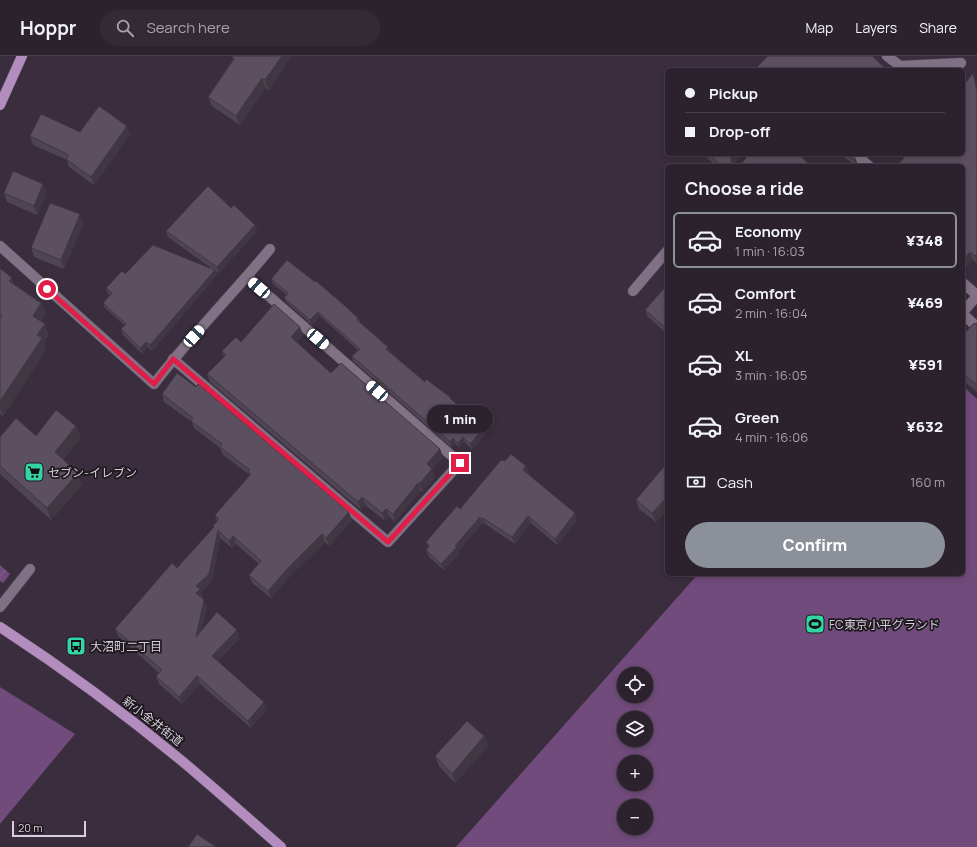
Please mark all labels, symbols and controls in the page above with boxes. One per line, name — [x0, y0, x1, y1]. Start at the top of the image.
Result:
search box — [100, 10, 380, 46]
text: Hoppr — [20, 15, 76, 41]
icon: search — [114, 17, 136, 39]
text: Search here — [146, 17, 230, 38]
text: Map — [805, 18, 833, 37]
text: Layers — [855, 18, 897, 37]
text: Share — [919, 18, 957, 37]
text: Pickup — [709, 83, 758, 104]
text: Drop-off — [709, 121, 770, 142]
text: Choose a ride — [685, 176, 804, 200]
text: Economy — [735, 221, 802, 242]
icon: car — [687, 222, 723, 258]
text: ¥348 — [906, 230, 943, 251]
text: 1 min · 16:03 — [735, 242, 805, 260]
car — [246, 276, 272, 300]
route start — [38, 280, 56, 298]
text: Comfort — [735, 283, 796, 304]
icon: car — [687, 284, 723, 320]
text: ¥469 — [907, 292, 943, 313]
text: 2 min · 16:04 — [735, 304, 808, 322]
car — [182, 323, 206, 349]
car — [305, 327, 331, 351]
text: XL — [735, 345, 753, 366]
icon: car — [687, 346, 723, 382]
text: ¥591 — [909, 354, 943, 375]
text: 3 min · 16:05 — [735, 366, 807, 384]
car — [364, 379, 390, 403]
callout: 1 min — [427, 405, 493, 433]
text: Green — [735, 407, 779, 428]
icon: car — [687, 408, 723, 444]
text: 1 min — [444, 410, 476, 428]
text: ¥632 — [906, 416, 943, 437]
text: 4 min · 16:06 — [735, 428, 808, 446]
route end — [451, 454, 469, 472]
supermarket icon: セブン-イレブン — [23, 461, 45, 483]
place label: セブン-イレブン — [48, 464, 137, 481]
icon: cash — [685, 471, 707, 493]
text: Cash — [717, 472, 753, 493]
text: 160 m — [910, 473, 945, 491]
button: Confirm — [685, 522, 945, 568]
sports icon: FC東京小平グランド — [804, 613, 826, 635]
place label: FC東京小平グランド — [829, 616, 940, 633]
bus stop icon: 大沼町二丁目 — [65, 635, 87, 657]
place label: 大沼町二丁目 — [90, 638, 162, 655]
map controls — [617, 667, 653, 835]
button: locate — [617, 667, 653, 703]
street label: 新小金井街道 — [119, 692, 187, 750]
button: layers — [617, 711, 653, 747]
button: + — [617, 755, 653, 791]
button: − — [617, 799, 653, 835]
scale bar — [12, 819, 86, 838]
text: 20 m — [18, 820, 43, 835]

